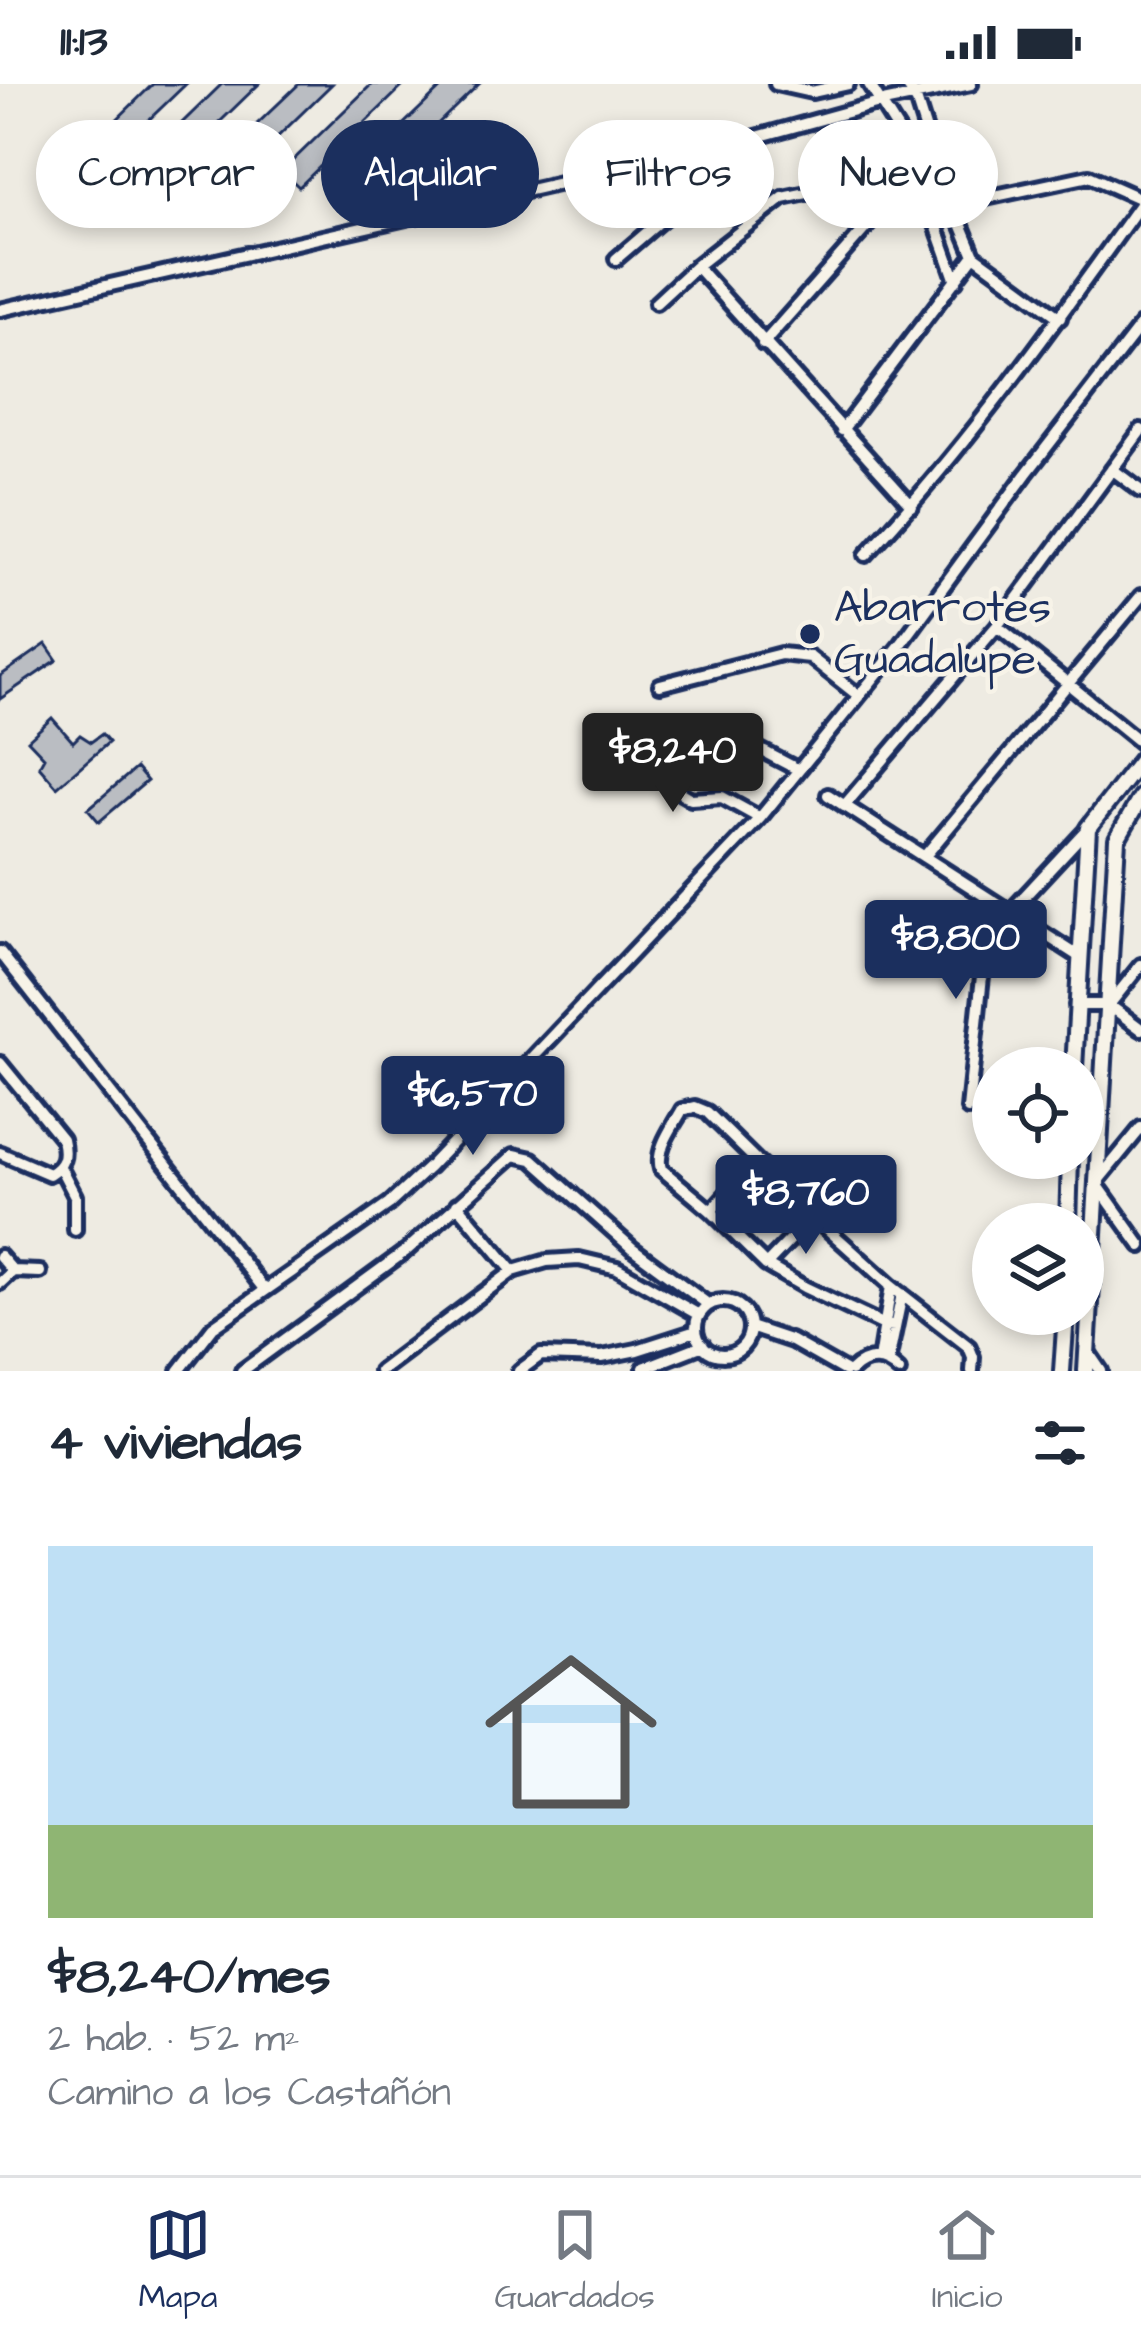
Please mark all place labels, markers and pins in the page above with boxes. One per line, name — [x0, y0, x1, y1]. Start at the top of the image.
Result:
place label: Abarrotes Guadalupe — [834, 577, 1051, 691]
marker: Abarrotes Guadalupe — [797, 621, 823, 647]
pin: $8,240 — [575, 713, 771, 815]
pin: $8,800 — [858, 900, 1054, 1002]
pin: $6,570 — [375, 1056, 571, 1158]
pin: $8,760 — [708, 1155, 904, 1257]

